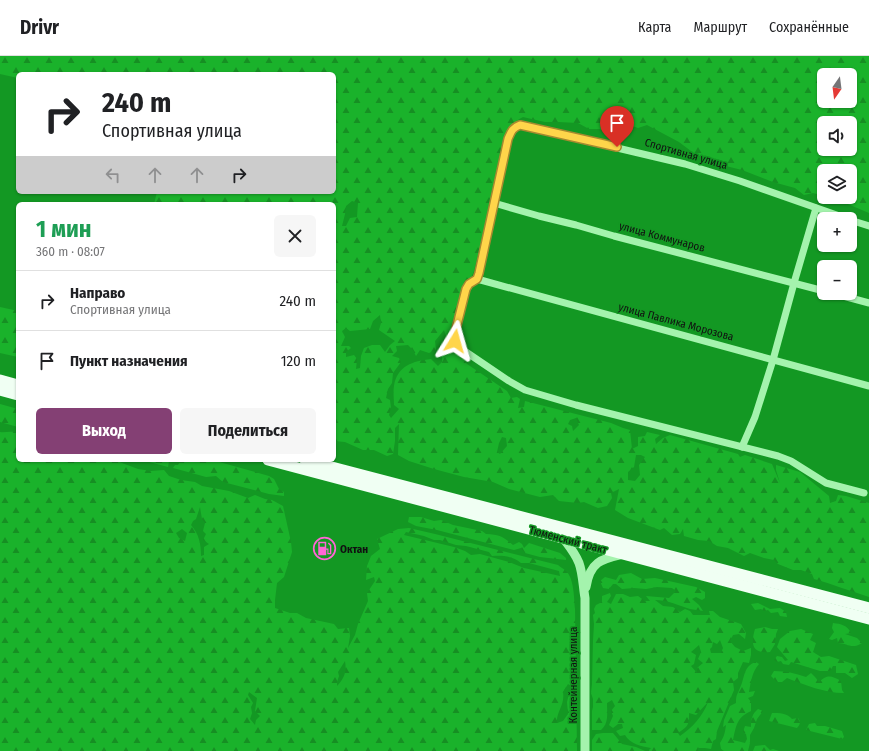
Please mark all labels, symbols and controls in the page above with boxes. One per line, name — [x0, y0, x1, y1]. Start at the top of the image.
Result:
text: Drivr — [20, 16, 59, 39]
text: Карта — [638, 19, 671, 36]
text: Маршрут — [693, 19, 747, 36]
text: Сохранённые — [769, 19, 849, 36]
north arrow — [817, 68, 857, 108]
map controls — [817, 68, 857, 300]
text: 240 m — [102, 86, 171, 119]
icon: right — [36, 88, 88, 140]
pin — [600, 106, 634, 147]
icon: arrive — [606, 112, 628, 134]
button: sound — [817, 116, 857, 156]
text: Спортивная улица — [102, 120, 242, 142]
street label: Спортивная улица — [643, 136, 729, 172]
icon: left — [102, 164, 124, 186]
icon: ahead — [144, 164, 166, 186]
icon: ahead — [186, 164, 208, 186]
icon: right — [228, 164, 250, 186]
button: layers — [817, 164, 857, 204]
button: + — [817, 212, 857, 252]
text: 1 мин — [36, 215, 91, 243]
button: close — [274, 215, 316, 257]
street label: улица Коммунаров — [618, 219, 706, 255]
text: 360 m · 08:07 — [36, 244, 105, 259]
button: − — [817, 260, 857, 300]
text: Направо — [70, 284, 125, 302]
icon: right — [36, 290, 58, 312]
text: 240 m — [280, 292, 316, 310]
street label: улица Павлика Морозова — [617, 300, 735, 344]
text: Спортивная улица — [70, 302, 171, 317]
position arrow — [434, 320, 476, 362]
icon: arrive — [36, 350, 58, 372]
text: Пункт назначения — [70, 352, 188, 370]
text: 120 m — [281, 352, 316, 370]
button: Выход — [36, 408, 172, 454]
button: Поделиться — [180, 408, 316, 454]
street label: Тюменский тракт — [528, 523, 609, 557]
fuel station icon: Октан — [312, 536, 338, 562]
place label: Октан — [340, 543, 368, 556]
street label: Контейнерная улица — [567, 627, 580, 723]

